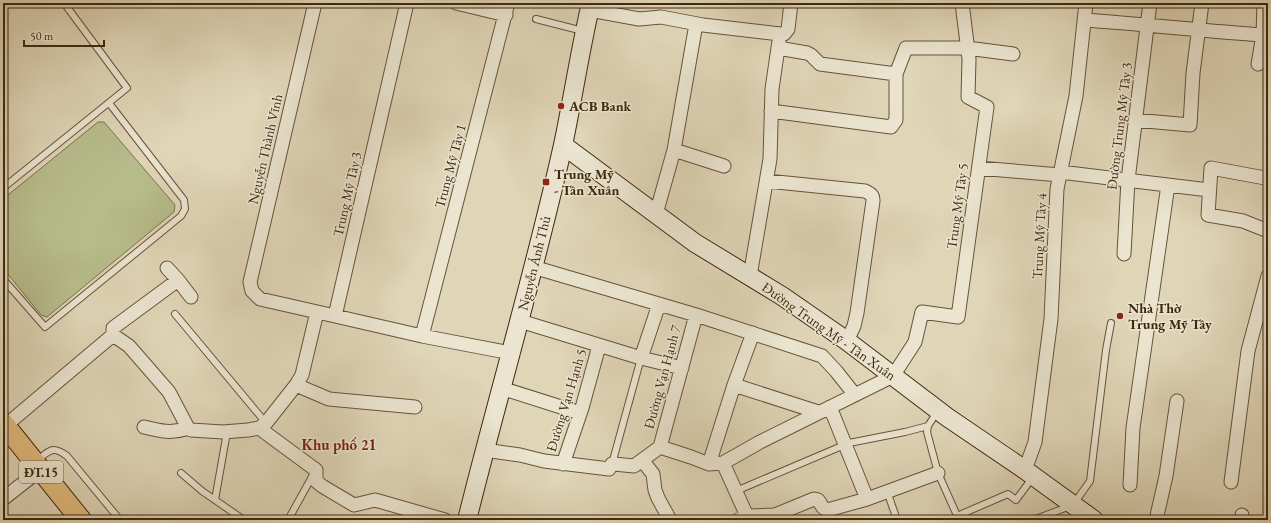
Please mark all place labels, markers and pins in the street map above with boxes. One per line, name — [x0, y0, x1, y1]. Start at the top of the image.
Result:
place label: ACB Bank — [568, 97, 632, 115]
marker: ACB Bank — [556, 101, 566, 111]
place label: Trung Mỹ - Tân Xuân — [554, 165, 619, 199]
marker: Trung Mỹ - Tân Xuân — [541, 177, 551, 187]
place label: Nhà Thờ Trung Mỹ Tây — [1128, 299, 1212, 333]
marker: Nhà Thờ Trung Mỹ Tây — [1115, 311, 1125, 321]

